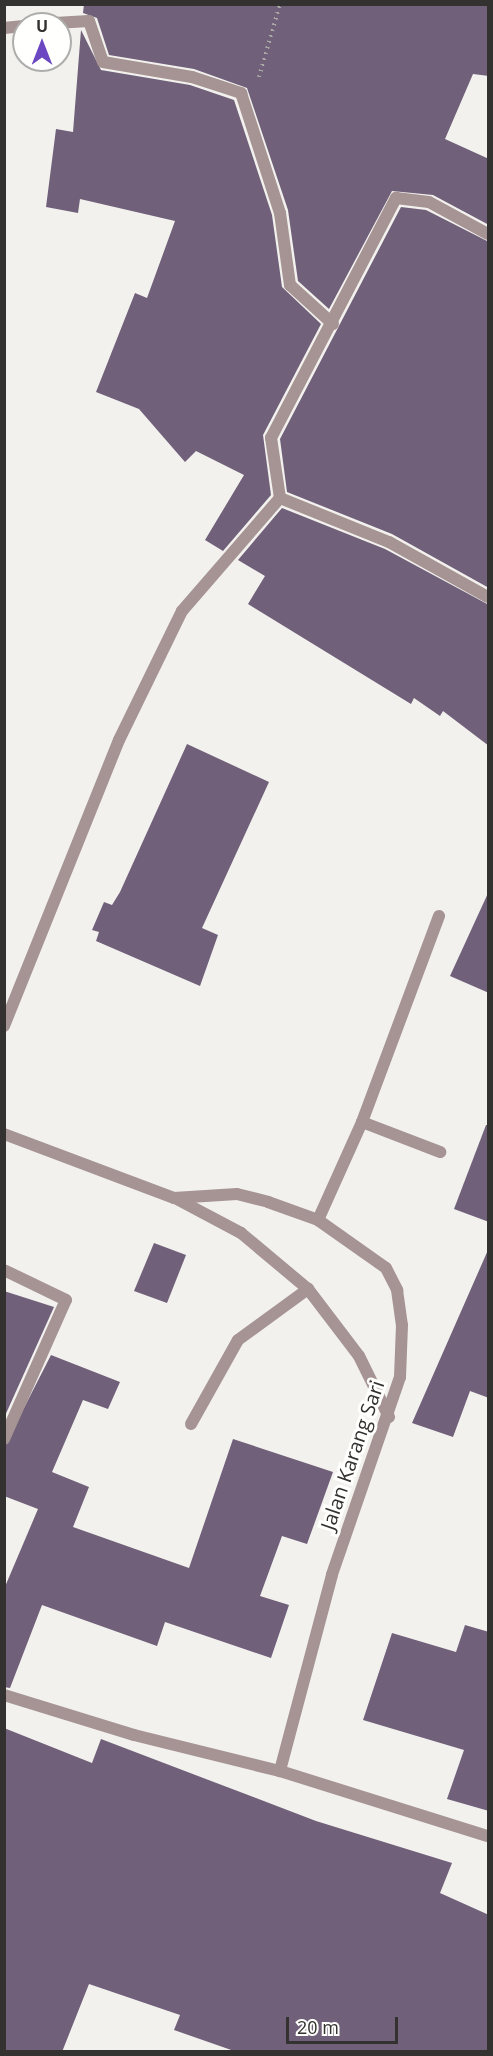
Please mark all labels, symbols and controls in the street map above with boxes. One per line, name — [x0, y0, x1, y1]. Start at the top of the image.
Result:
north arrow — [12, 12, 72, 72]
text: U — [36, 15, 48, 37]
street label: Jalan Karang Sari — [315, 1377, 389, 1533]
scale bar — [289, 2005, 402, 2043]
text: 20 m — [297, 2015, 339, 2039]

